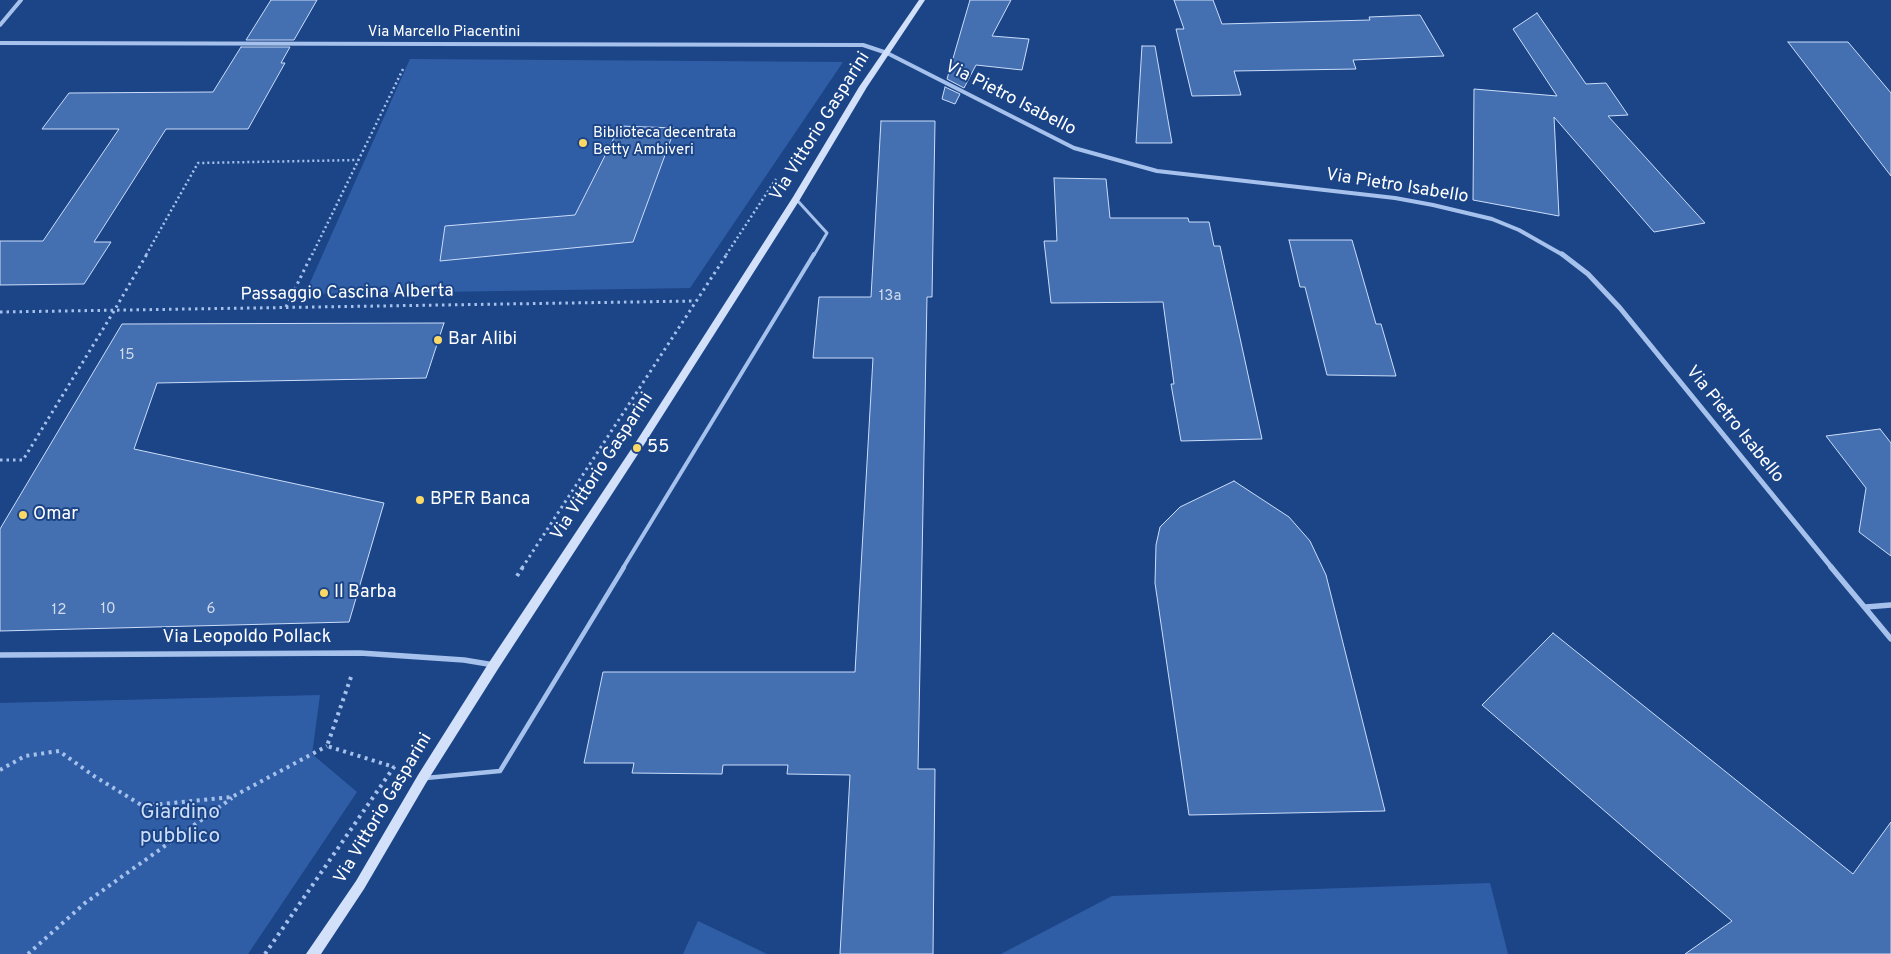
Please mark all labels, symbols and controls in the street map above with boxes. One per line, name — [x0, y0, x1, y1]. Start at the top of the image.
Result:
street label: Via Marcello Piacentini — [368, 24, 520, 42]
street label: Via Vittorio Gasparini — [766, 48, 876, 206]
street label: Via Pietro Isabello — [941, 57, 1079, 141]
place label: Biblioteca decentrata Betty Ambiveri — [593, 125, 736, 160]
marker: Biblioteca decentrata Betty Ambiveri — [577, 137, 589, 149]
street label: Via Pietro Isabello — [1324, 165, 1470, 209]
street label: Passaggio Cascina Alberta — [240, 281, 454, 307]
house number: 13a — [879, 288, 901, 306]
place label: Bar Alibi — [448, 329, 517, 351]
marker: Bar Alibi — [432, 334, 444, 346]
house number: 15 — [120, 347, 134, 365]
street label: Via Pietro Isabello — [1680, 362, 1788, 488]
street label: Via Vittorio Gasparini — [547, 389, 659, 545]
place label: 55 — [647, 437, 669, 459]
marker: 55 — [631, 442, 643, 454]
place label: BPER Banca — [430, 489, 530, 511]
marker: BPER Banca — [414, 494, 426, 506]
place label: Omar — [33, 504, 78, 526]
marker: Omar — [17, 509, 29, 521]
place label: Il Barba — [334, 582, 396, 604]
marker: Il Barba — [318, 587, 330, 599]
house number: 10 — [100, 601, 116, 619]
house number: 6 — [207, 601, 215, 619]
house number: 12 — [52, 602, 66, 620]
street label: Via Leopoldo Pollack — [163, 627, 331, 649]
street label: Via Vittorio Gasparini — [331, 730, 437, 888]
park label: Giardino pubblico — [140, 801, 220, 851]

